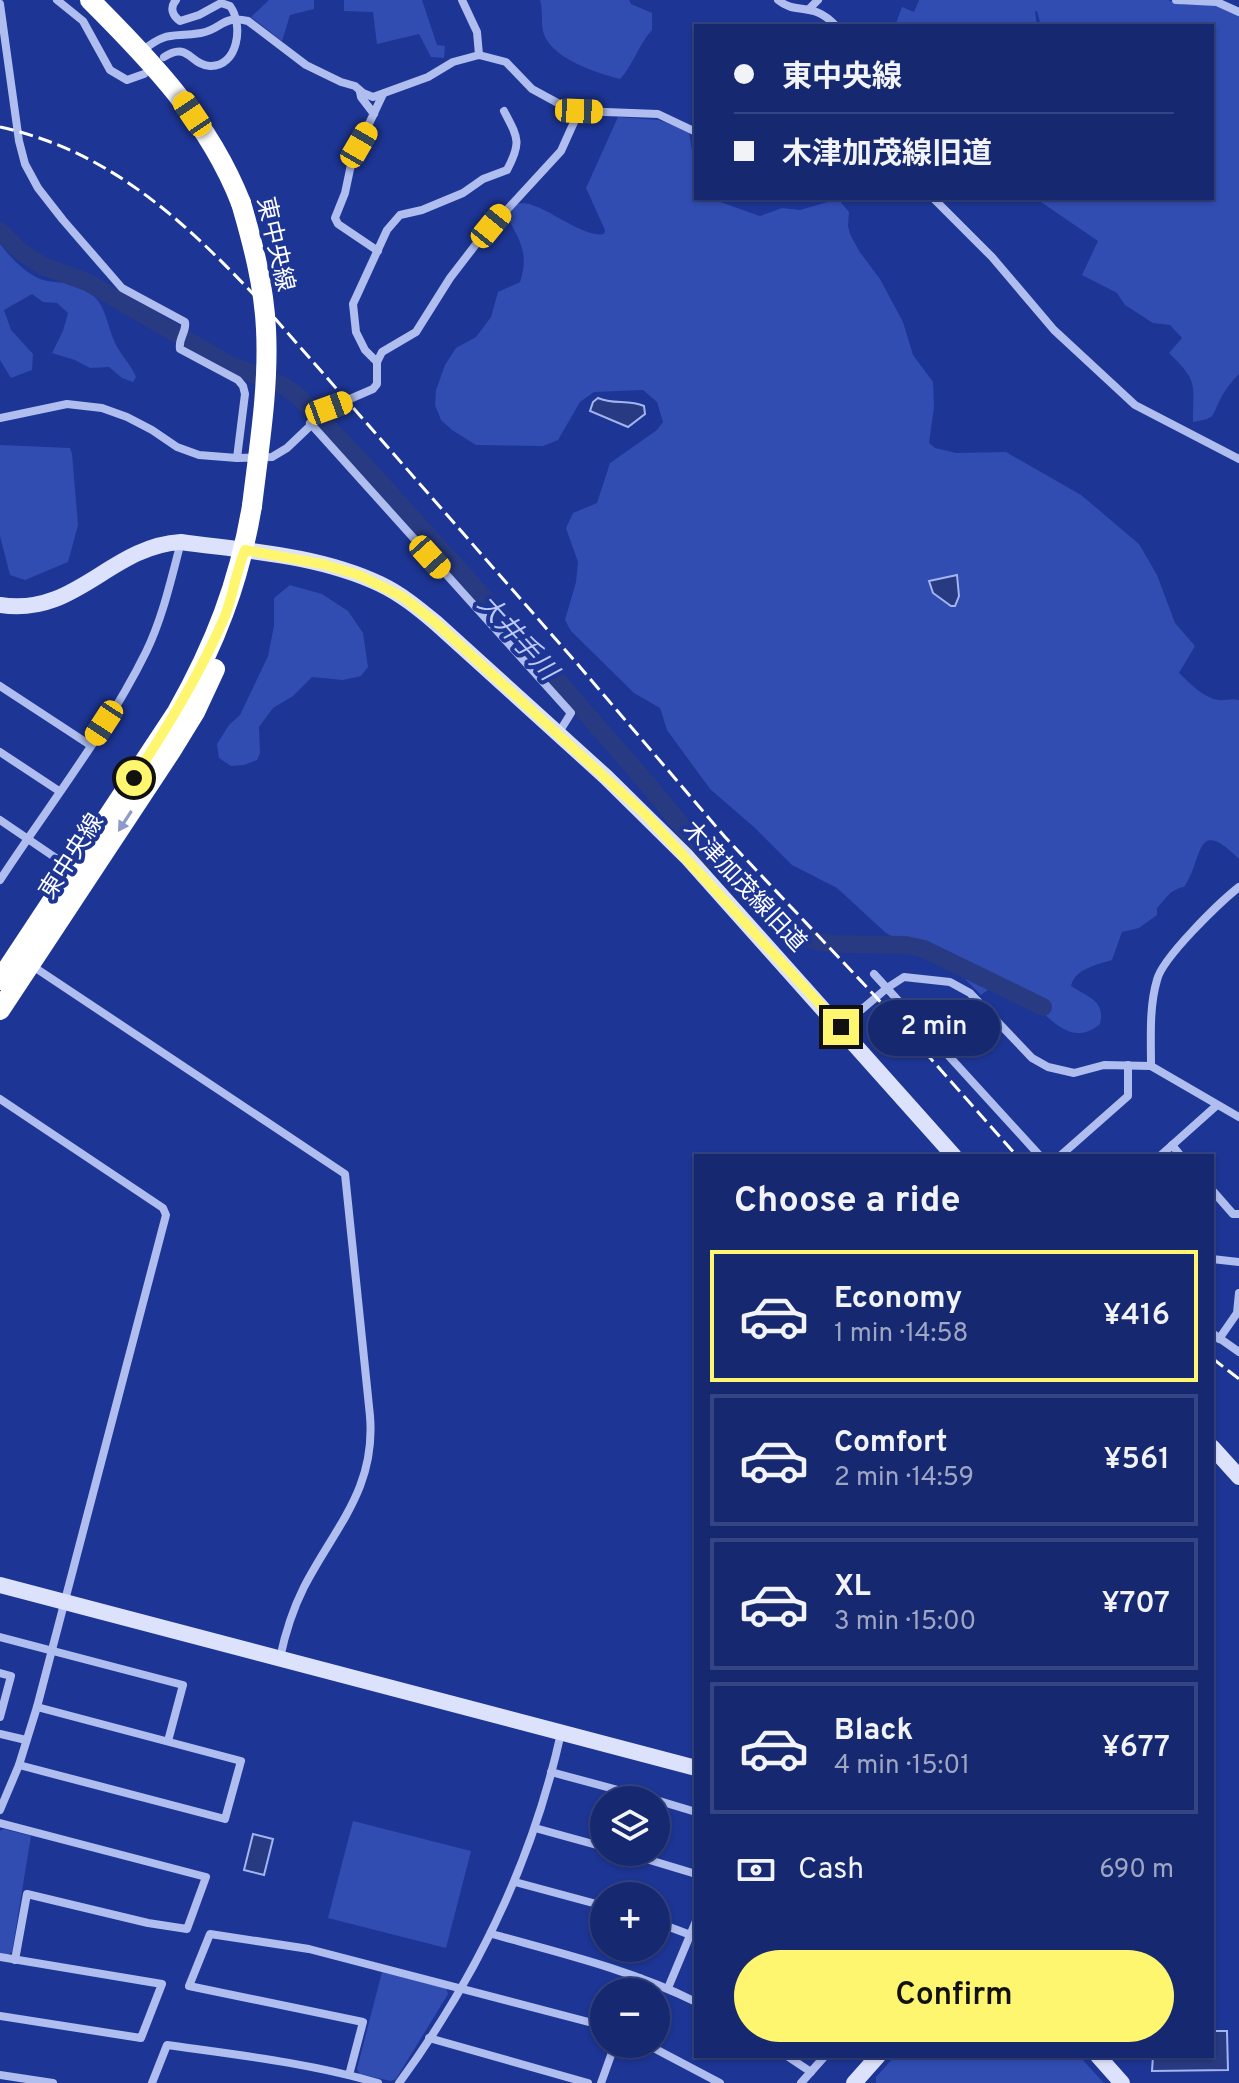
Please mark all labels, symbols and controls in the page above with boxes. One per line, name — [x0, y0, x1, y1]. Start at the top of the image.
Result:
text: 東中央線 — [782, 60, 902, 97]
car — [169, 87, 215, 141]
car — [555, 98, 603, 124]
car — [337, 118, 381, 172]
text: 木津加茂線旧道 — [782, 137, 992, 174]
street label: 東中央線 — [249, 194, 299, 295]
car — [467, 200, 515, 252]
car — [302, 389, 356, 427]
car — [405, 531, 455, 583]
water label: 大井手川 — [469, 589, 565, 691]
car — [81, 696, 127, 750]
route start — [116, 760, 152, 796]
street label: 東中央線 — [34, 809, 111, 906]
one-way arrow — [117, 811, 132, 832]
street label: 木津加茂線旧道 — [675, 816, 812, 959]
callout: 2 min — [869, 999, 1001, 1055]
route end — [823, 1009, 859, 1045]
text: 2 min — [900, 1011, 968, 1044]
text: Choose a ride — [734, 1179, 960, 1225]
icon: car — [738, 1280, 810, 1352]
text: Economy — [834, 1281, 962, 1318]
text: ¥416 — [1103, 1298, 1170, 1335]
text: 1 min · 14:58 — [834, 1318, 969, 1351]
icon: car — [738, 1424, 810, 1496]
text: Comfort — [834, 1425, 947, 1462]
text: ¥561 — [1104, 1442, 1170, 1479]
text: 2 min · 14:59 — [834, 1462, 974, 1495]
icon: car — [738, 1568, 810, 1640]
text: XL — [834, 1569, 871, 1606]
text: ¥707 — [1102, 1586, 1170, 1623]
text: 3 min · 15:00 — [834, 1606, 976, 1639]
icon: car — [738, 1712, 810, 1784]
text: Black — [834, 1713, 913, 1750]
text: ¥677 — [1102, 1730, 1170, 1767]
text: 4 min · 15:01 — [834, 1750, 970, 1783]
map controls — [590, 1786, 670, 2058]
button: layers — [590, 1786, 670, 1866]
icon: cash — [734, 1848, 778, 1892]
text: Cash — [798, 1852, 864, 1889]
text: 690 m — [1099, 1854, 1174, 1887]
button: + — [590, 1882, 670, 1962]
button: Confirm — [734, 1950, 1174, 2042]
button: − — [590, 1978, 670, 2058]

